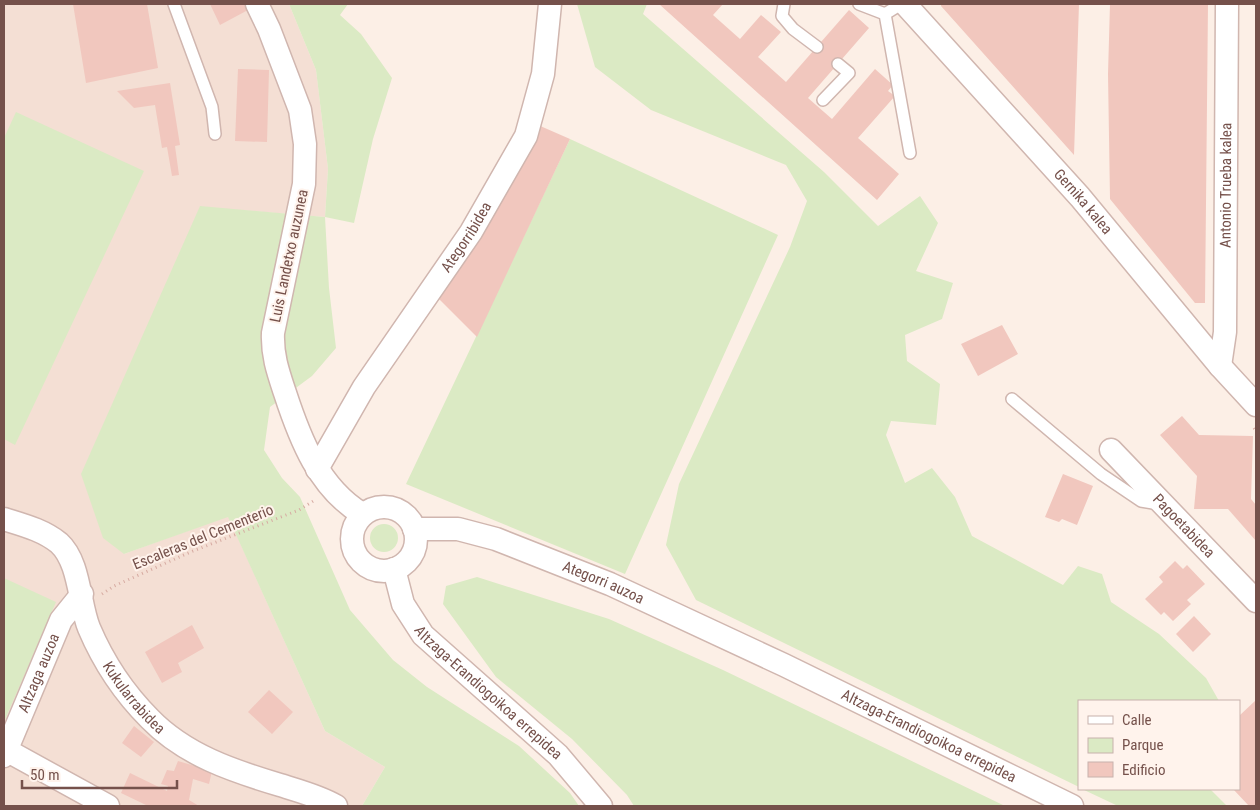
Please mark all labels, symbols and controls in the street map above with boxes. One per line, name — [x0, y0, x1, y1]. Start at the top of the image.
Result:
street label: Antonio Trueba kalea — [1217, 123, 1235, 248]
street label: Gernika kalea — [1050, 165, 1116, 238]
street label: Luis Landetxo auzunea — [266, 188, 312, 324]
street label: Ategorribidea — [437, 199, 495, 276]
street label: Pagoetabidea — [1149, 490, 1218, 561]
street label: Escaleras del Cementerio — [130, 501, 276, 573]
street label: Ategorri auzoa — [560, 557, 647, 608]
street label: Altzaga-Erandiogoikoa errepidea — [410, 622, 566, 763]
street label: Altzaga auzoa — [14, 631, 63, 715]
street label: Kukularrabidea — [99, 658, 169, 738]
street label: Altzaga-Erandiogoikoa errepidea — [839, 686, 1019, 786]
legend — [1078, 700, 1240, 790]
text: Calle — [1122, 711, 1152, 729]
text: Parque — [1122, 736, 1164, 754]
scale bar — [22, 758, 178, 790]
text: Edificio — [1122, 761, 1165, 779]
text: 50 m — [30, 766, 60, 784]

